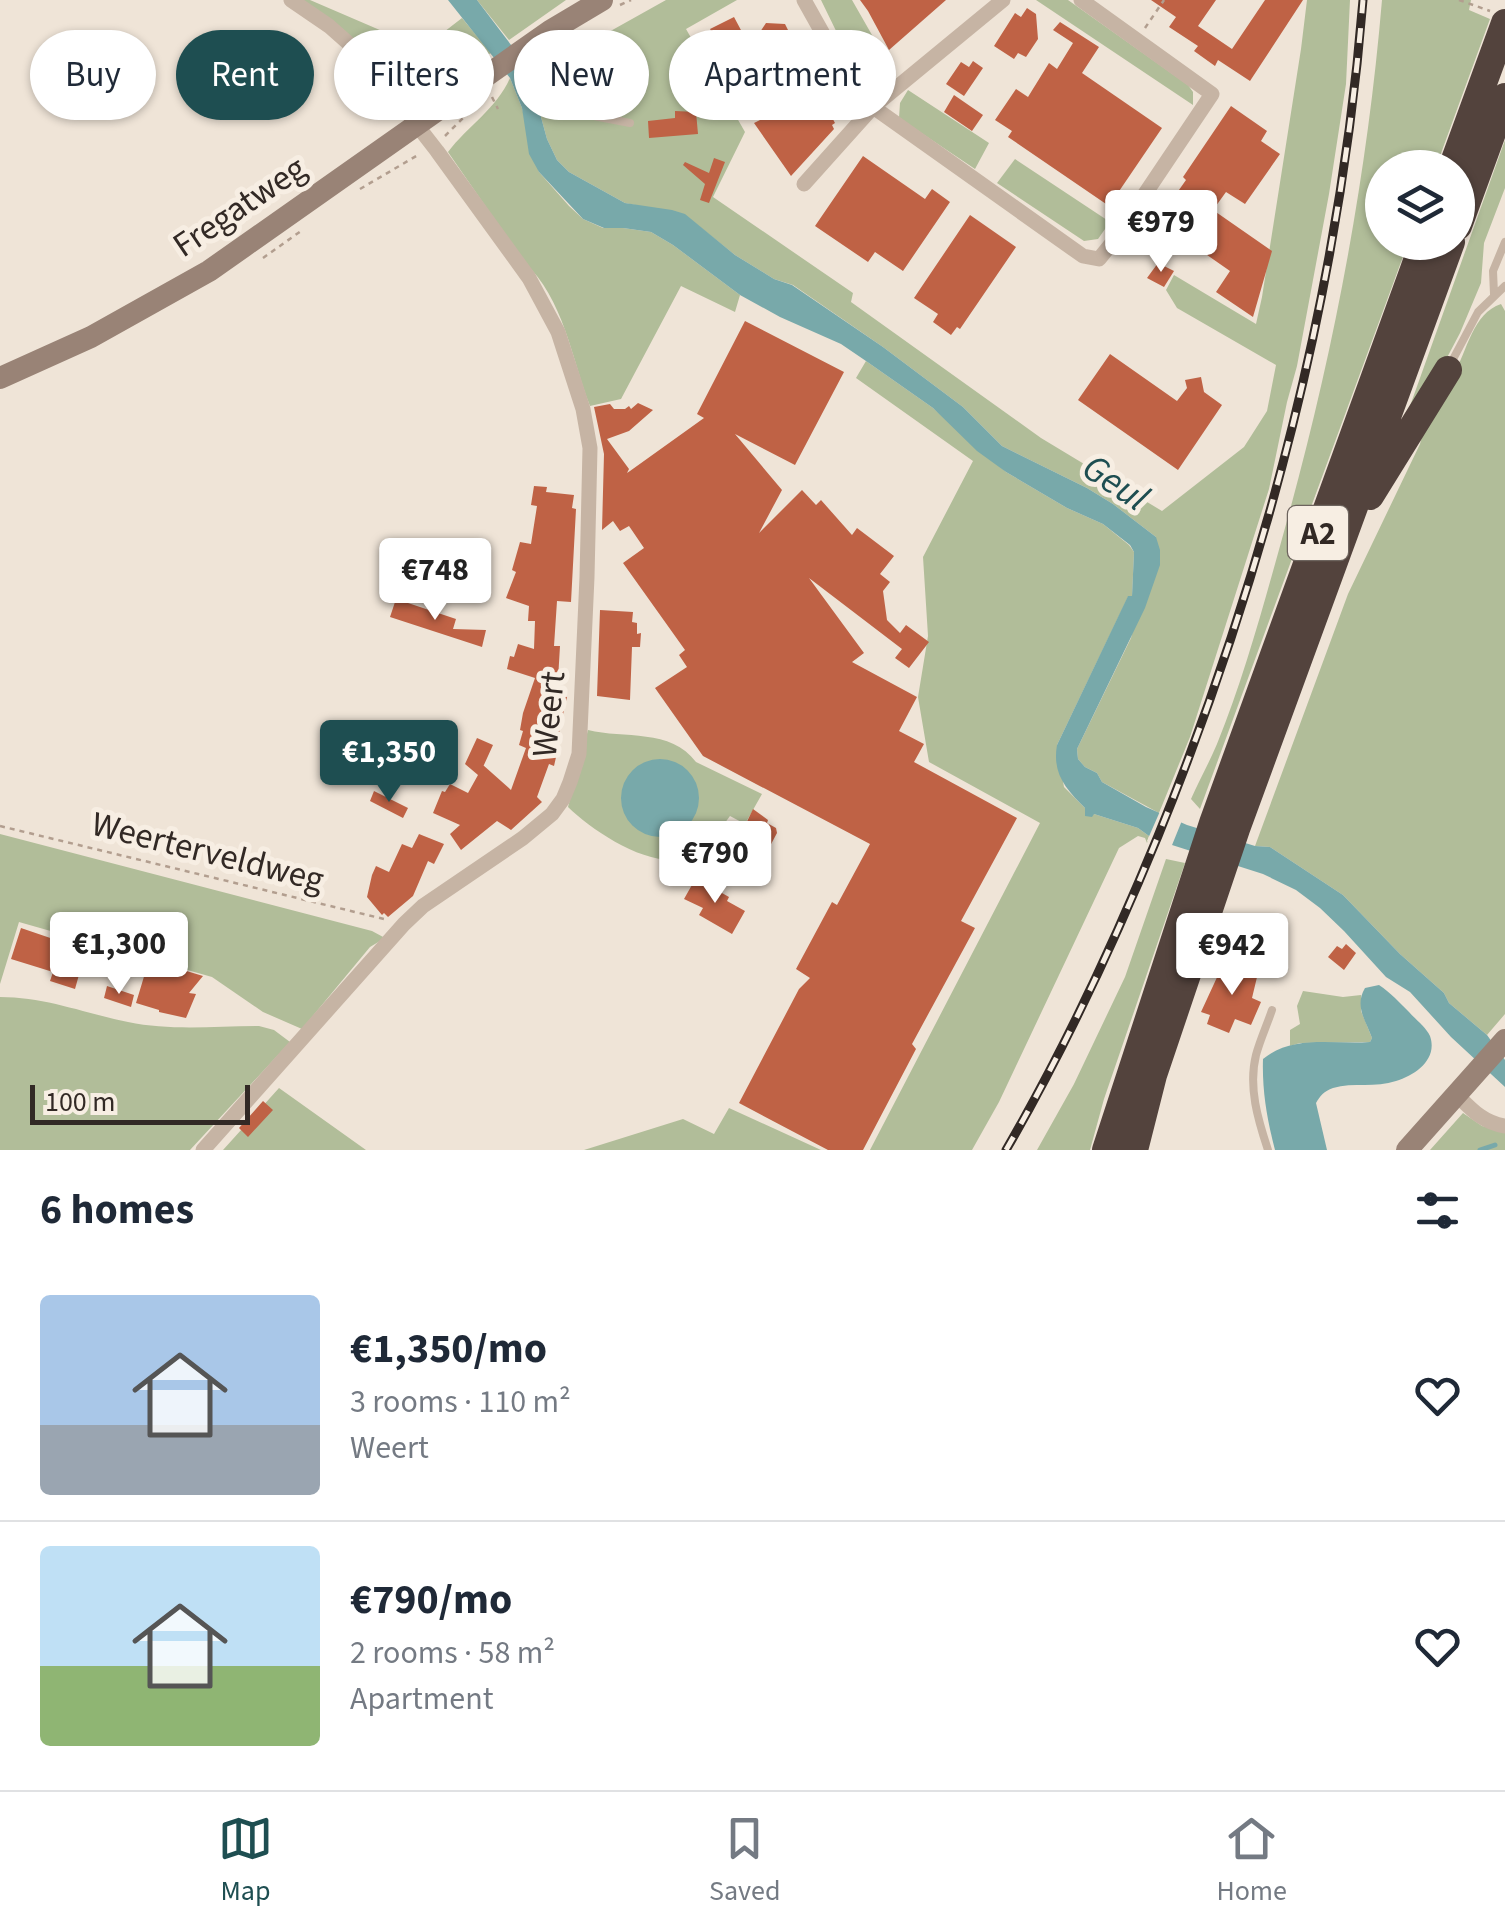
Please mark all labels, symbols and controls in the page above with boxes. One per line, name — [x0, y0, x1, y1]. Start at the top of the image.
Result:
chip: Buy — [30, 30, 156, 120]
chip: Rent — [176, 30, 314, 120]
chip: Filters — [334, 30, 494, 120]
chip: New — [514, 30, 649, 120]
chip: Apartment — [669, 30, 896, 120]
street label: Fregatweg — [163, 144, 316, 270]
map controls — [1365, 150, 1475, 260]
button: layers — [1365, 150, 1475, 260]
pin: €979 — [1102, 190, 1220, 275]
text: €979 — [1127, 199, 1195, 245]
water label: Geul — [1071, 441, 1160, 525]
road number: A2 — [1288, 506, 1348, 560]
pin: €748 — [376, 538, 494, 623]
text: €748 — [401, 547, 469, 593]
street label: Weert — [520, 668, 578, 760]
pin: €1,350 — [308, 720, 470, 805]
text: €1,350 — [342, 729, 436, 775]
street label: Weerterveldweg — [86, 799, 329, 905]
pin: €790 — [656, 821, 774, 906]
text: €790 — [681, 830, 749, 876]
pin: €1,300 — [38, 912, 200, 997]
pin: €942 — [1173, 913, 1291, 998]
text: €1,300 — [72, 921, 166, 967]
text: €942 — [1198, 922, 1266, 968]
scale bar — [30, 1080, 250, 1124]
text: 100 m — [45, 1082, 116, 1122]
text: 6 homes — [40, 1180, 194, 1240]
icon: filters — [1410, 1183, 1465, 1238]
text: €1,350/mo — [350, 1319, 547, 1379]
icon: home — [120, 1335, 240, 1455]
icon: heart — [1410, 1368, 1465, 1423]
text: 3 rooms · 110 m² — [350, 1379, 571, 1425]
text: Weert — [350, 1425, 429, 1471]
text: €790/mo — [350, 1570, 512, 1630]
icon: home — [120, 1586, 240, 1706]
icon: heart — [1410, 1619, 1465, 1674]
text: 2 rooms · 58 m² — [350, 1630, 555, 1676]
text: Apartment — [350, 1676, 493, 1722]
tab: Map — [218, 1811, 273, 1911]
tab: Saved — [709, 1811, 780, 1911]
tab: Home — [1216, 1811, 1287, 1911]

